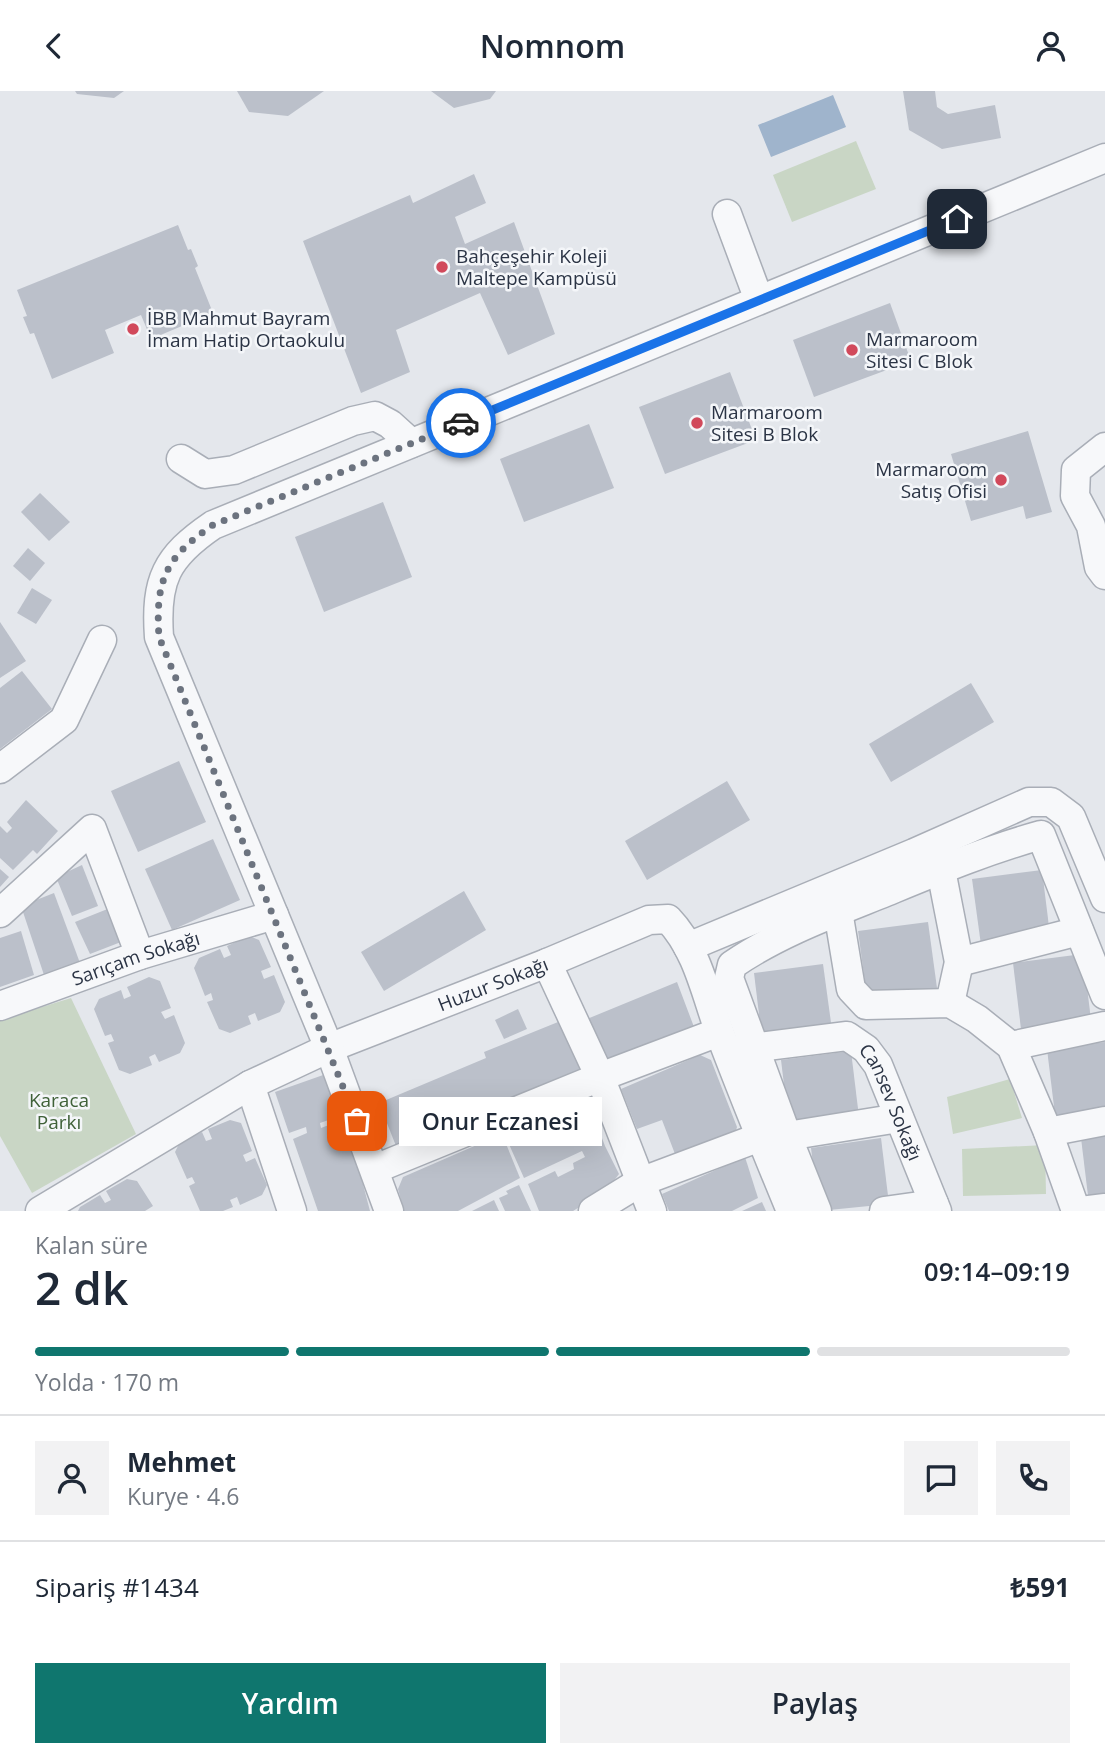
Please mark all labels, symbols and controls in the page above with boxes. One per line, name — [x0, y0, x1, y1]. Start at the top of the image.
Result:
text: Nomnom — [480, 24, 625, 67]
icon: back — [35, 27, 73, 65]
icon: person — [1032, 27, 1070, 65]
pin — [927, 189, 987, 249]
icon: home — [938, 200, 976, 238]
place label: Bahçeşehir Koleji Maltepe Kampüsü — [456, 243, 617, 291]
marker: Bahçeşehir Koleji Maltepe Kampüsü — [434, 259, 450, 275]
place label: İBB Mahmut Bayram İmam Hatip Ortaokulu — [147, 305, 345, 353]
marker: İBB Mahmut Bayram İmam Hatip Ortaokulu — [125, 321, 141, 337]
place label: Marmaroom Sitesi C Blok — [866, 326, 978, 374]
marker: Marmaroom Sitesi C Blok — [844, 342, 860, 358]
courier — [426, 388, 496, 458]
place label: Marmaroom Sitesi B Blok — [711, 399, 823, 447]
icon: car — [442, 404, 480, 442]
marker: Marmaroom Sitesi B Blok — [689, 415, 705, 431]
place label: Marmaroom Satış Ofisi — [875, 456, 987, 504]
marker: Marmaroom Satış Ofisi — [993, 472, 1009, 488]
street label: Sarıçam Sokağı — [68, 925, 203, 992]
street label: Huzur Sokağı — [434, 951, 552, 1017]
street label: Cansev Sokağı — [853, 1038, 928, 1164]
park label: Karaca Parkı — [29, 1087, 89, 1135]
pin — [327, 1091, 387, 1151]
callout: Onur Eczanesi — [399, 1097, 602, 1145]
icon: bag — [338, 1102, 376, 1140]
text: Onur Eczanesi — [422, 1105, 579, 1137]
text: Kalan süre — [35, 1229, 148, 1261]
text: 09:14–09:19 — [924, 1253, 1070, 1289]
text: 2 dk — [35, 1256, 128, 1318]
text: Yolda · 170 m — [35, 1366, 179, 1398]
button: person — [35, 1441, 109, 1515]
button: chat — [904, 1441, 978, 1515]
button: phone — [996, 1441, 1070, 1515]
text: Mehmet — [127, 1444, 236, 1480]
text: Kurye · 4.6 — [127, 1480, 239, 1512]
text: Sipariş #1434 — [35, 1569, 199, 1605]
text: ₺591 — [1011, 1569, 1070, 1605]
button: Yardım — [35, 1663, 546, 1743]
button: Paylaş — [560, 1663, 1070, 1743]

